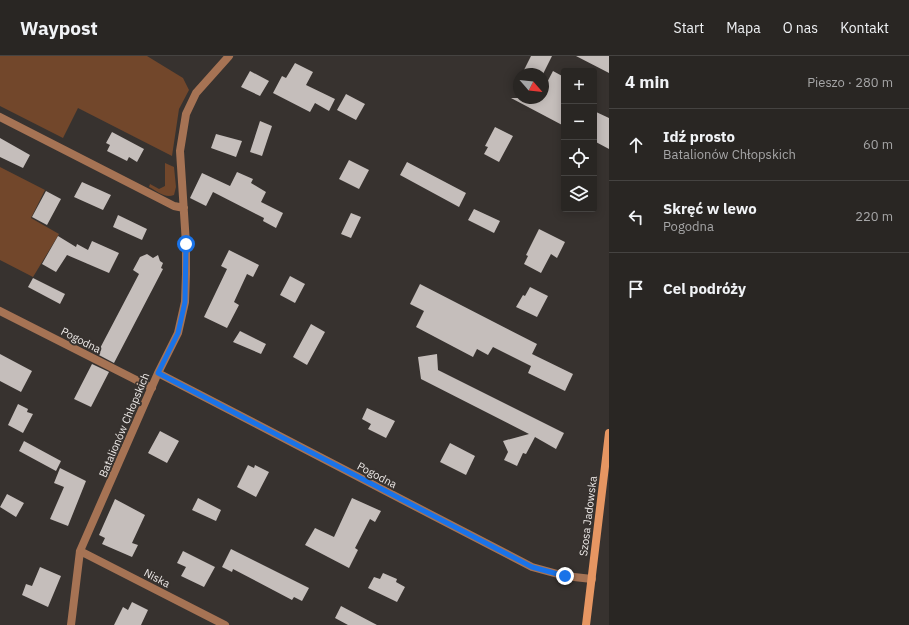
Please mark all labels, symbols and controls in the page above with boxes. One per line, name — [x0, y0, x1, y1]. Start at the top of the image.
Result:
text: Waypost — [20, 16, 98, 40]
text: Start — [674, 19, 704, 37]
text: Mapa — [726, 19, 761, 37]
text: O nas — [783, 19, 818, 37]
text: Kontakt — [840, 19, 889, 37]
north arrow — [513, 68, 549, 104]
map controls — [561, 68, 597, 212]
button: + — [561, 68, 597, 104]
text: 4 min — [625, 71, 669, 93]
text: Pieszo · 280 m — [807, 74, 893, 91]
button: − — [561, 104, 597, 140]
text: Idź prosto — [663, 127, 735, 146]
icon: ahead — [625, 134, 647, 156]
text: 60 m — [863, 136, 893, 153]
button: locate — [561, 140, 597, 176]
text: Batalionów Chłopskich — [663, 146, 796, 163]
button: layers — [561, 176, 597, 212]
text: Skręć w lewo — [663, 199, 757, 218]
icon: left — [625, 206, 647, 228]
text: 220 m — [855, 208, 893, 225]
text: Pogodna — [663, 218, 714, 235]
route start — [177, 235, 195, 253]
icon: arrive — [625, 278, 647, 300]
text: Cel podróży — [663, 279, 746, 298]
street label: Pogodna — [59, 324, 103, 356]
street label: Batalionów Chłopskich — [96, 371, 152, 479]
street label: Pogodna — [355, 459, 399, 491]
street label: Szosa Jadowska — [576, 475, 600, 557]
street label: Niska — [142, 566, 173, 591]
route end — [556, 567, 574, 585]

